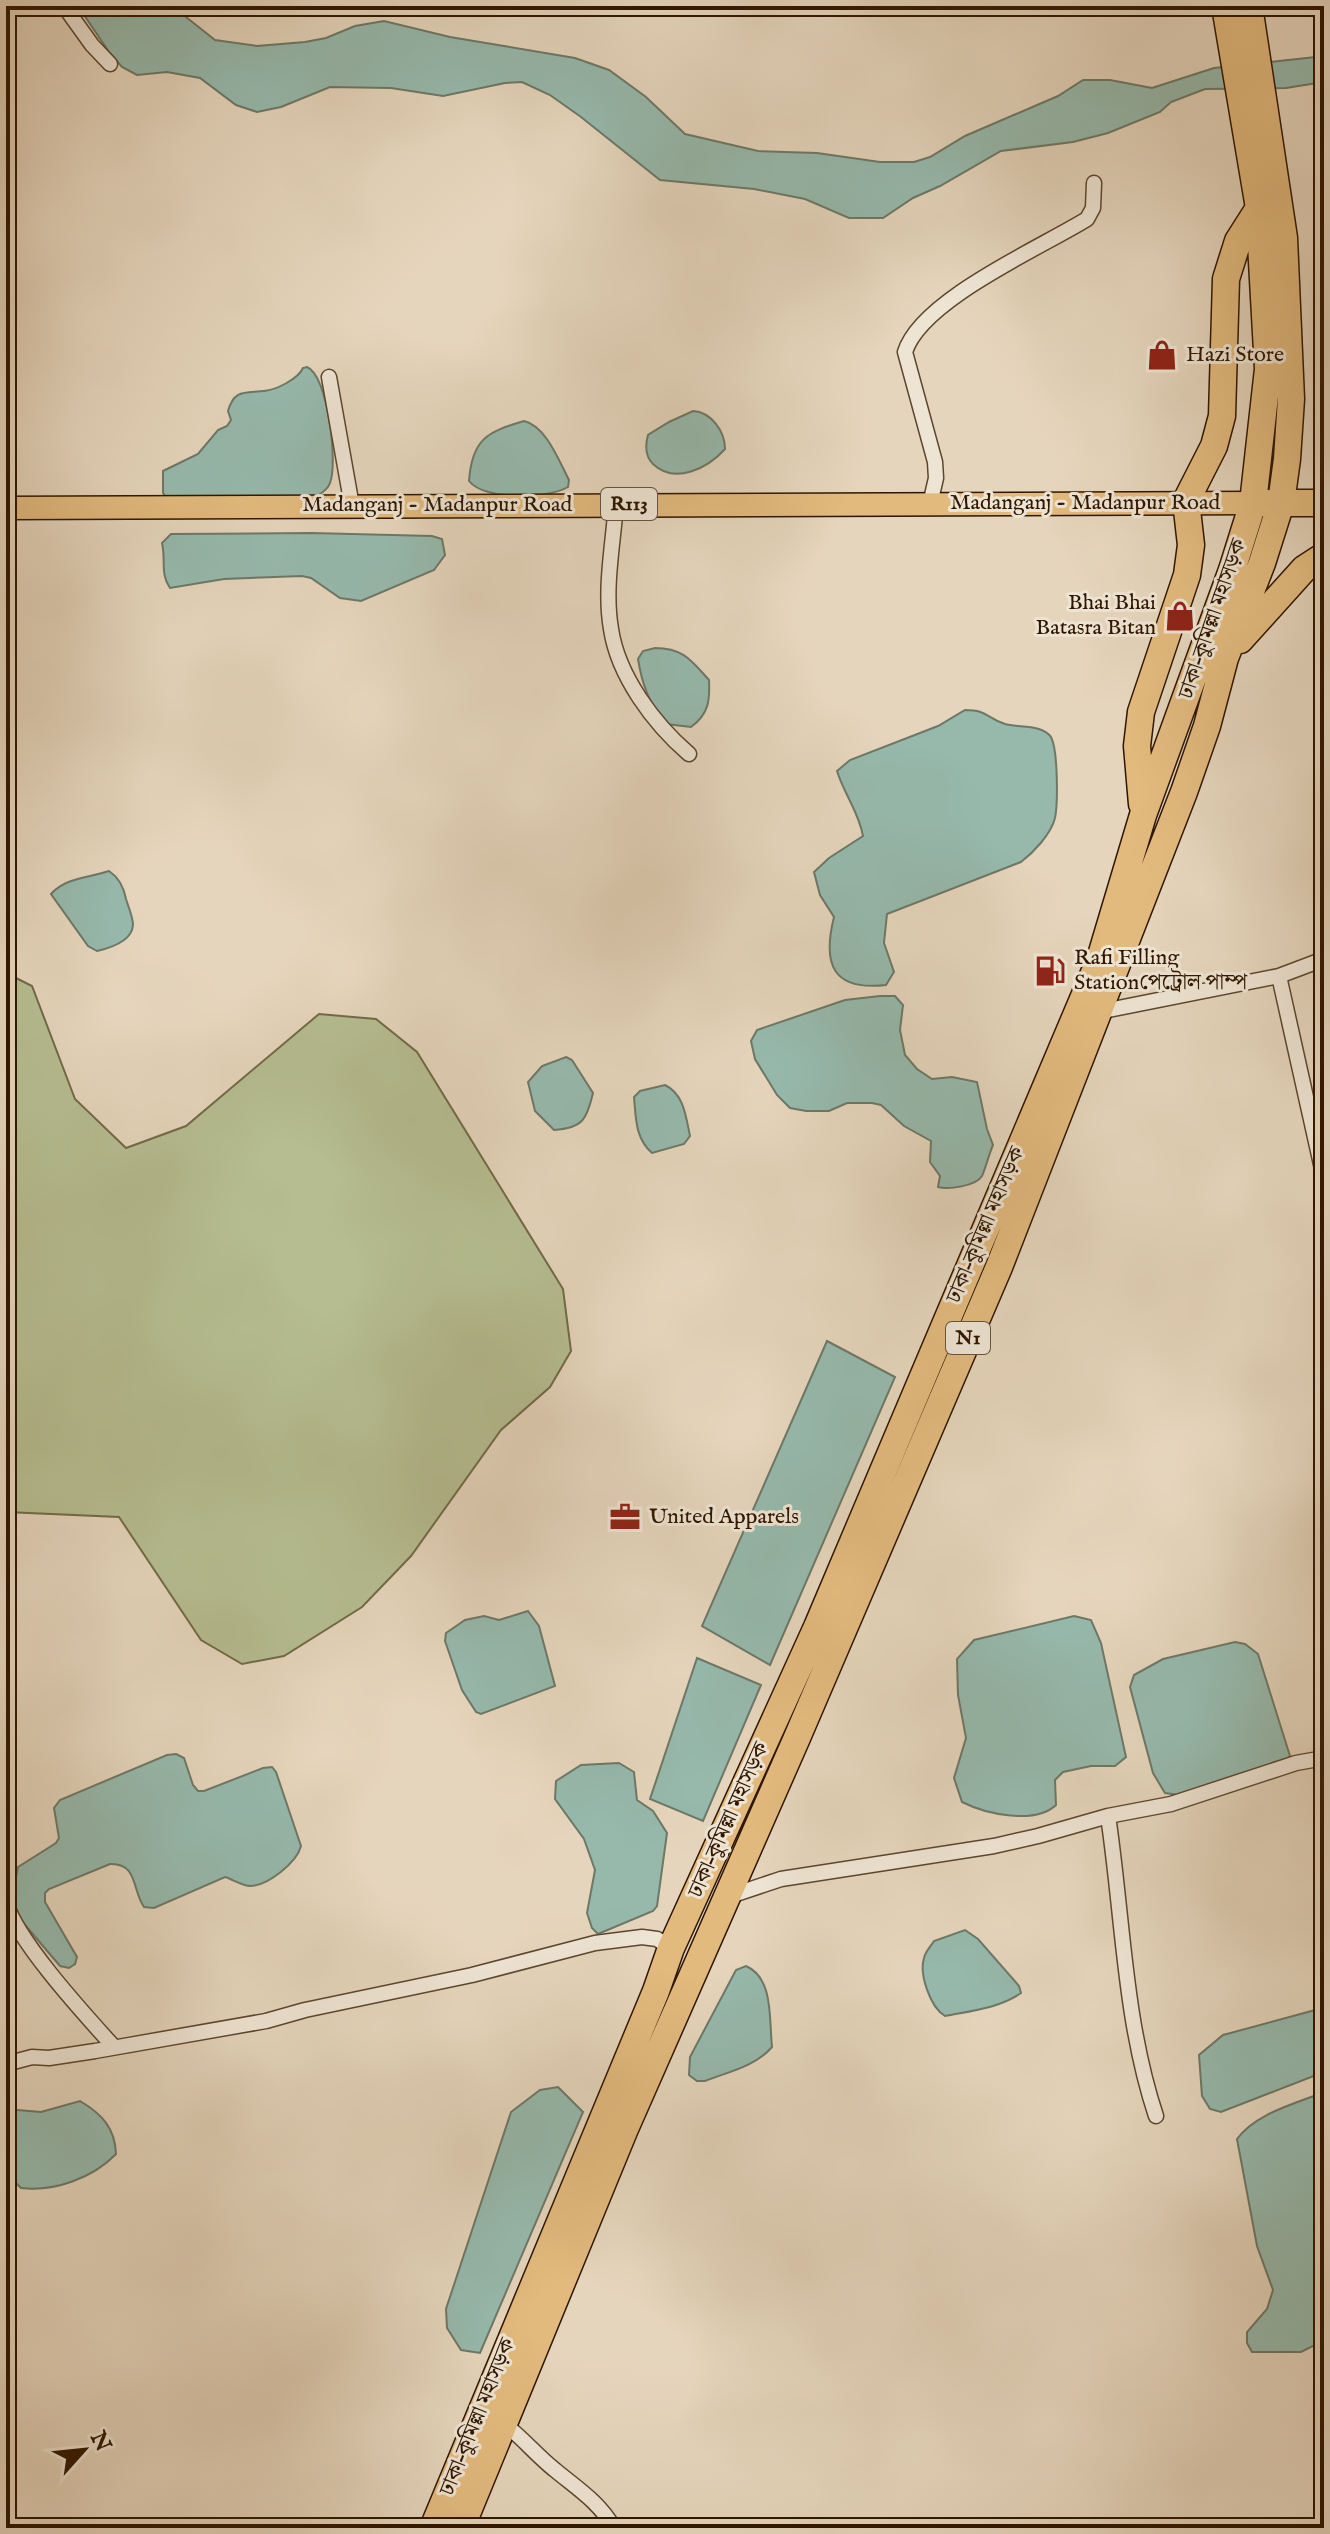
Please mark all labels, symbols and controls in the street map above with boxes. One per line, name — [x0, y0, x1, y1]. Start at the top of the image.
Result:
shop icon: Hazi Store — [1145, 338, 1179, 372]
place label: Hazi Store — [1186, 341, 1284, 369]
road number: R113 — [601, 488, 657, 520]
street label: Madanganj - Madanpur Road — [950, 489, 1220, 517]
street label: Madanganj - Madanpur Road — [302, 491, 572, 519]
street label: ঢাকা–কুমিল্লা মহাসড়ক — [1171, 534, 1254, 704]
place label: Bhai Bhai Batasra Bitan — [1036, 589, 1156, 642]
shop icon: Bhai Bhai Batasra Bitan — [1163, 599, 1197, 633]
place label: Rafi Filling Stationপেট্রোল পাম্প — [1074, 944, 1248, 997]
fuel station icon: Rafi Filling Stationপেট্রোল পাম্প — [1033, 954, 1067, 988]
street label: ঢাকা–কুমিল্লা মহাসড়ক — [939, 1141, 1032, 1308]
road number: N1 — [946, 1322, 990, 1354]
office icon: United Apparels — [608, 1500, 642, 1534]
place label: United Apparels — [649, 1503, 799, 1531]
street label: ঢাকা–কুমিল্লা মহাসড়ক — [681, 1736, 776, 1903]
street label: ঢাকা–কুমিল্লা মহাসড়ক — [432, 2332, 523, 2501]
north arrow — [44, 2410, 124, 2490]
text: N — [83, 2426, 117, 2457]

